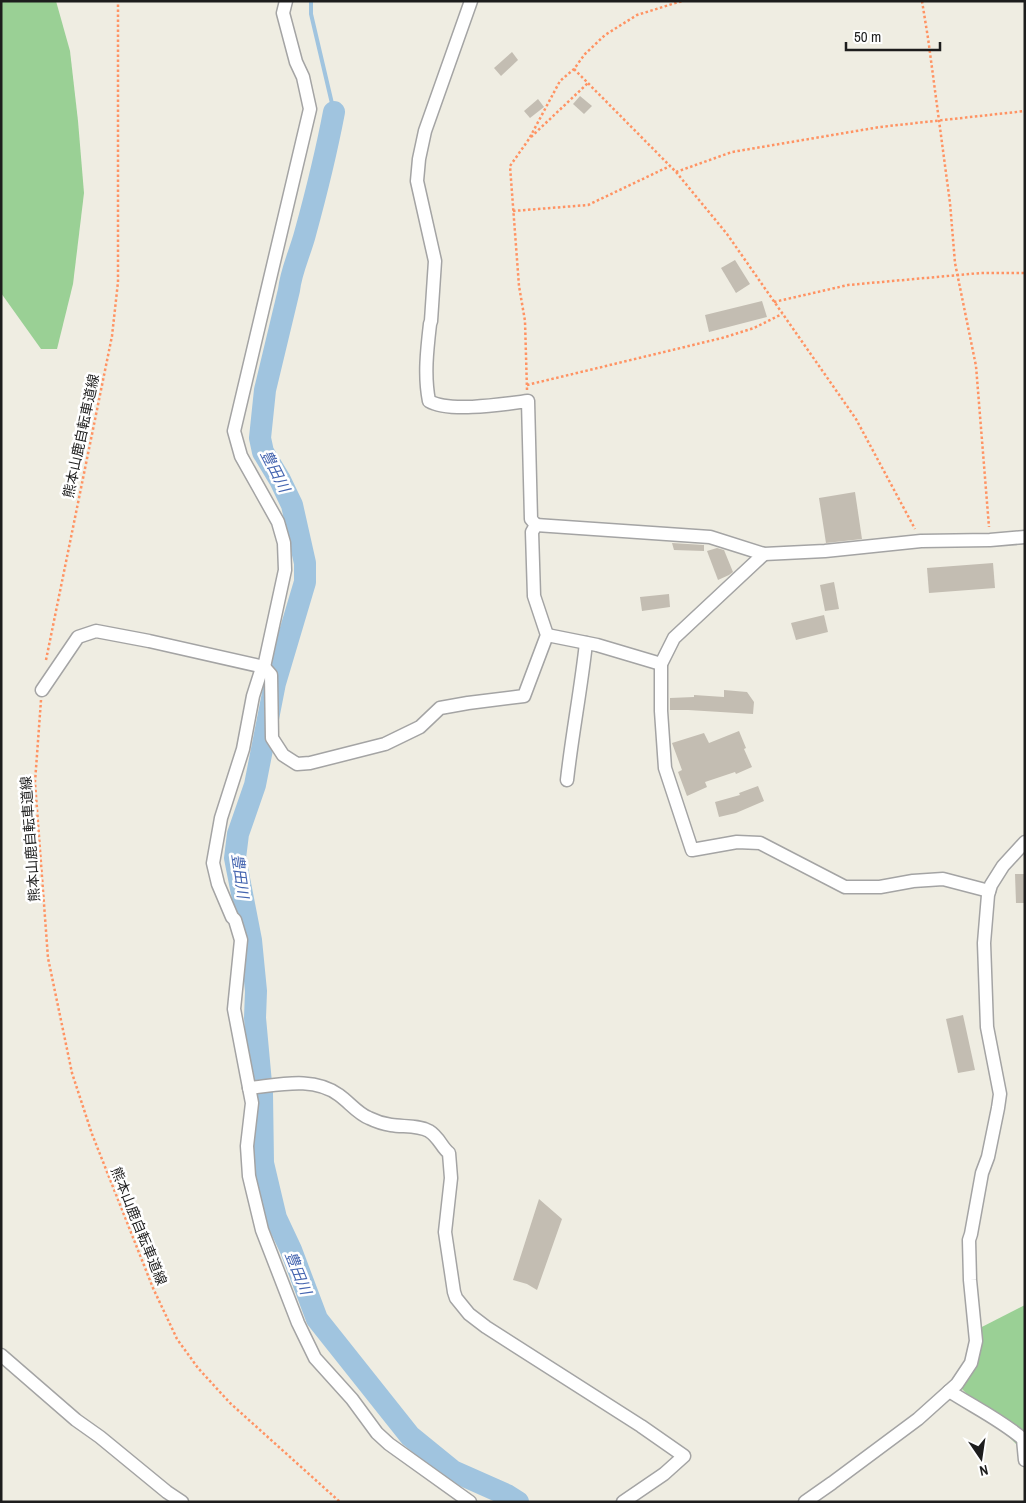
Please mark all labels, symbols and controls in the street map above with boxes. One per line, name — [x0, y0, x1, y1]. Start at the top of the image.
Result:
scale bar — [846, 20, 940, 52]
text: 50 m — [854, 26, 881, 47]
street label: 熊本山鹿自転車道線 — [59, 373, 103, 499]
water label: 豊田川 — [256, 446, 296, 497]
street label: 熊本山鹿自転車道線 — [17, 776, 43, 902]
water label: 豊田川 — [227, 852, 254, 902]
street label: 熊本山鹿自転車道線 — [107, 1164, 171, 1288]
water label: 豊田川 — [280, 1248, 317, 1299]
north arrow — [956, 1433, 1006, 1483]
text: N — [978, 1461, 990, 1480]

